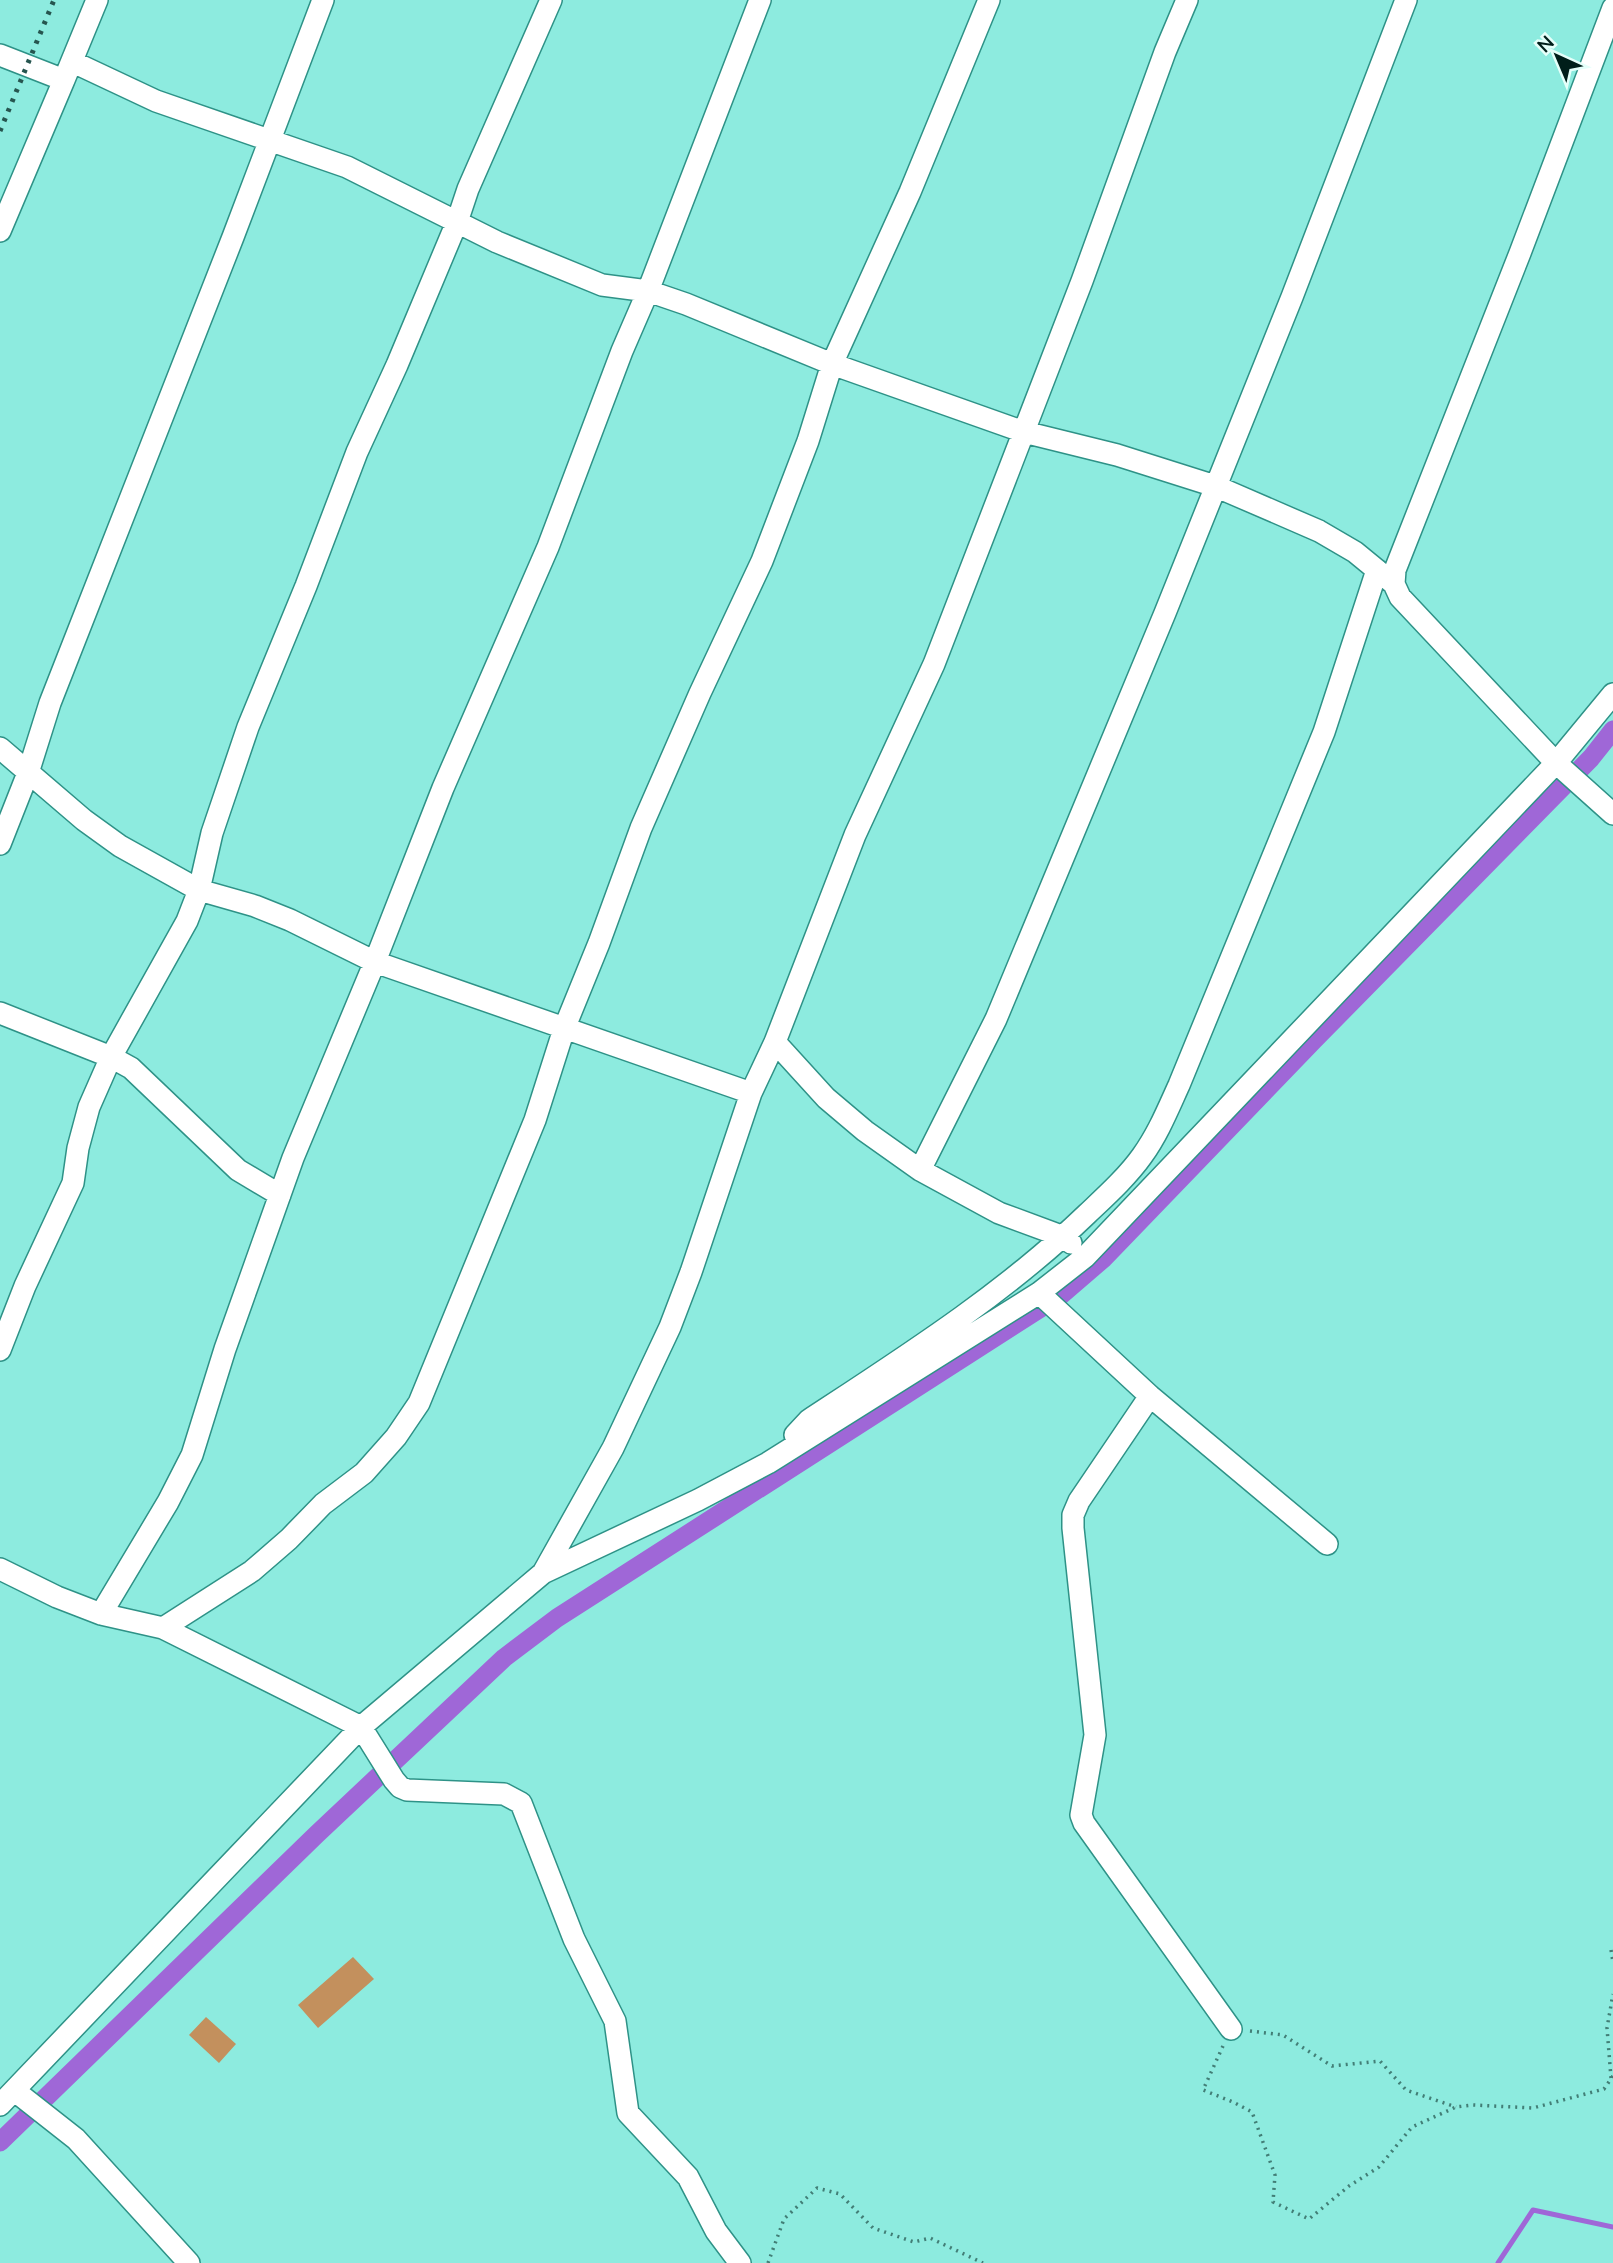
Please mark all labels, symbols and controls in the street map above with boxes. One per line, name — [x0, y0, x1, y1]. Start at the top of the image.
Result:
north arrow — [1522, 21, 1592, 91]
text: N — [1532, 30, 1559, 57]

